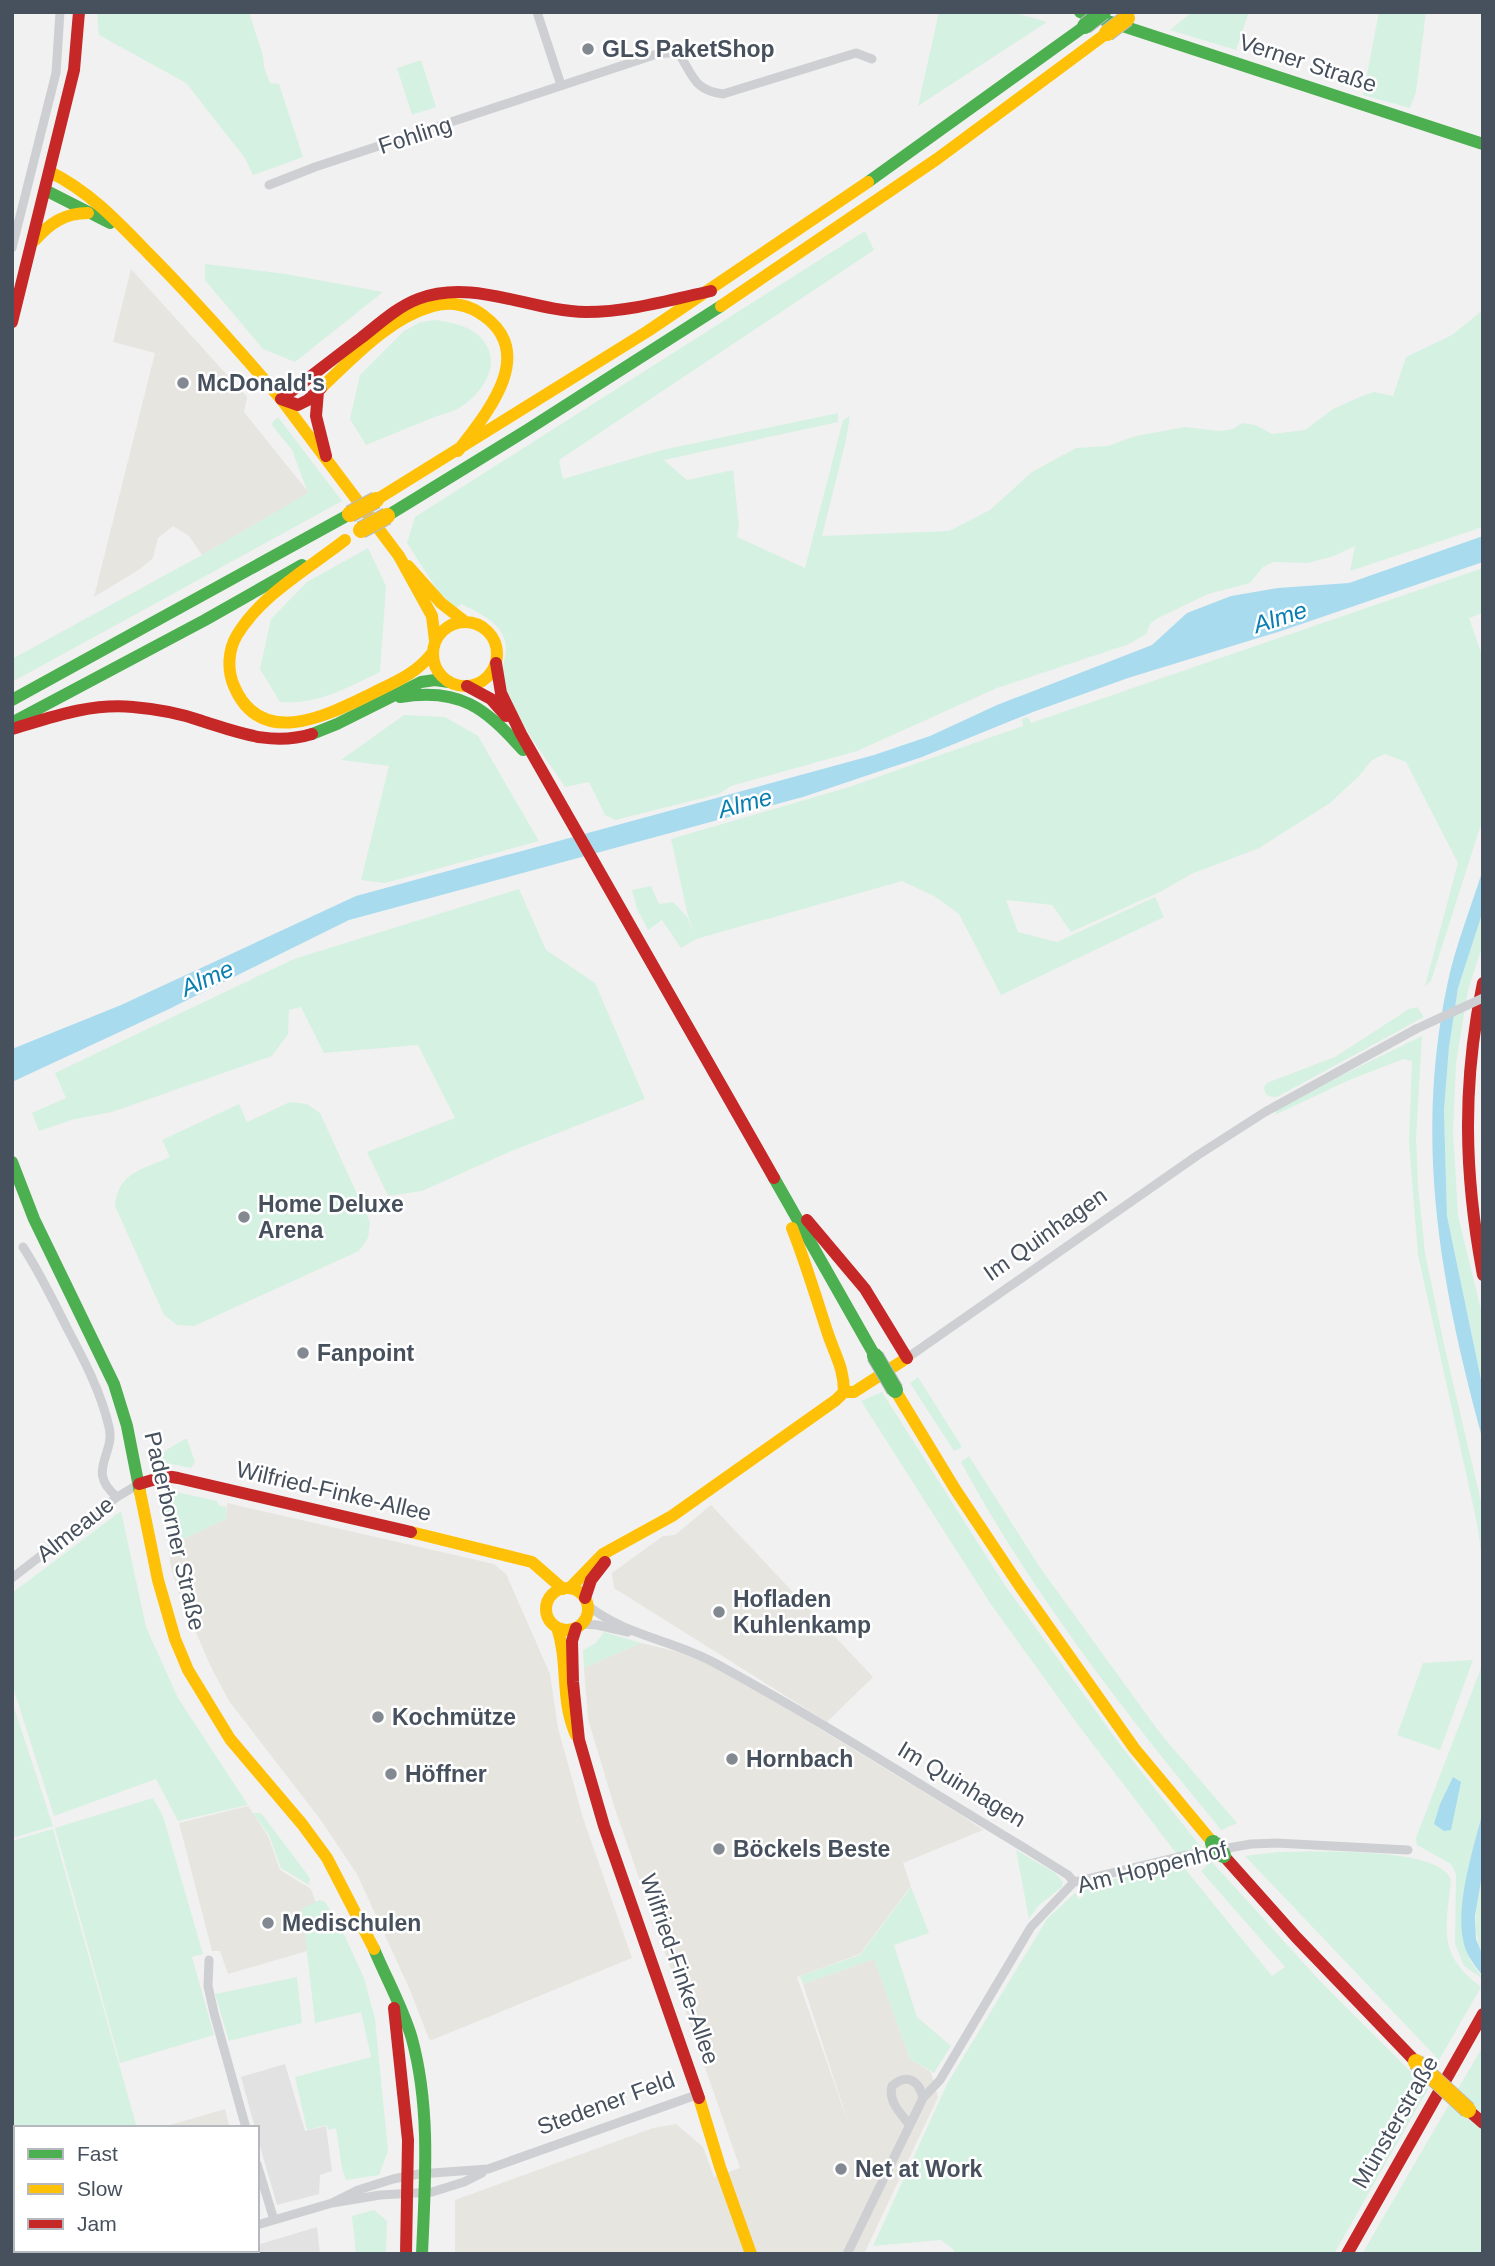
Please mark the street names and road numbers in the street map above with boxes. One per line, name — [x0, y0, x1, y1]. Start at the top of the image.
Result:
street label: Verner Straße — [1236, 29, 1380, 97]
street label: Fohling — [375, 111, 455, 159]
street label: Im Quinhagen — [978, 1182, 1112, 1286]
street label: Paderborner Straße — [139, 1429, 211, 1633]
street label: Wilfried-Finke-Allee — [234, 1456, 434, 1526]
street label: Almeaue — [31, 1491, 119, 1567]
street label: Im Quinhagen — [893, 1736, 1031, 1832]
street label: Am Hoppenhof — [1074, 1836, 1230, 1898]
street label: Wilfried-Finke-Allee — [635, 1871, 725, 2067]
street label: Münsterstraße — [1347, 2051, 1443, 2193]
street label: Stedener Feld — [534, 2066, 678, 2140]

